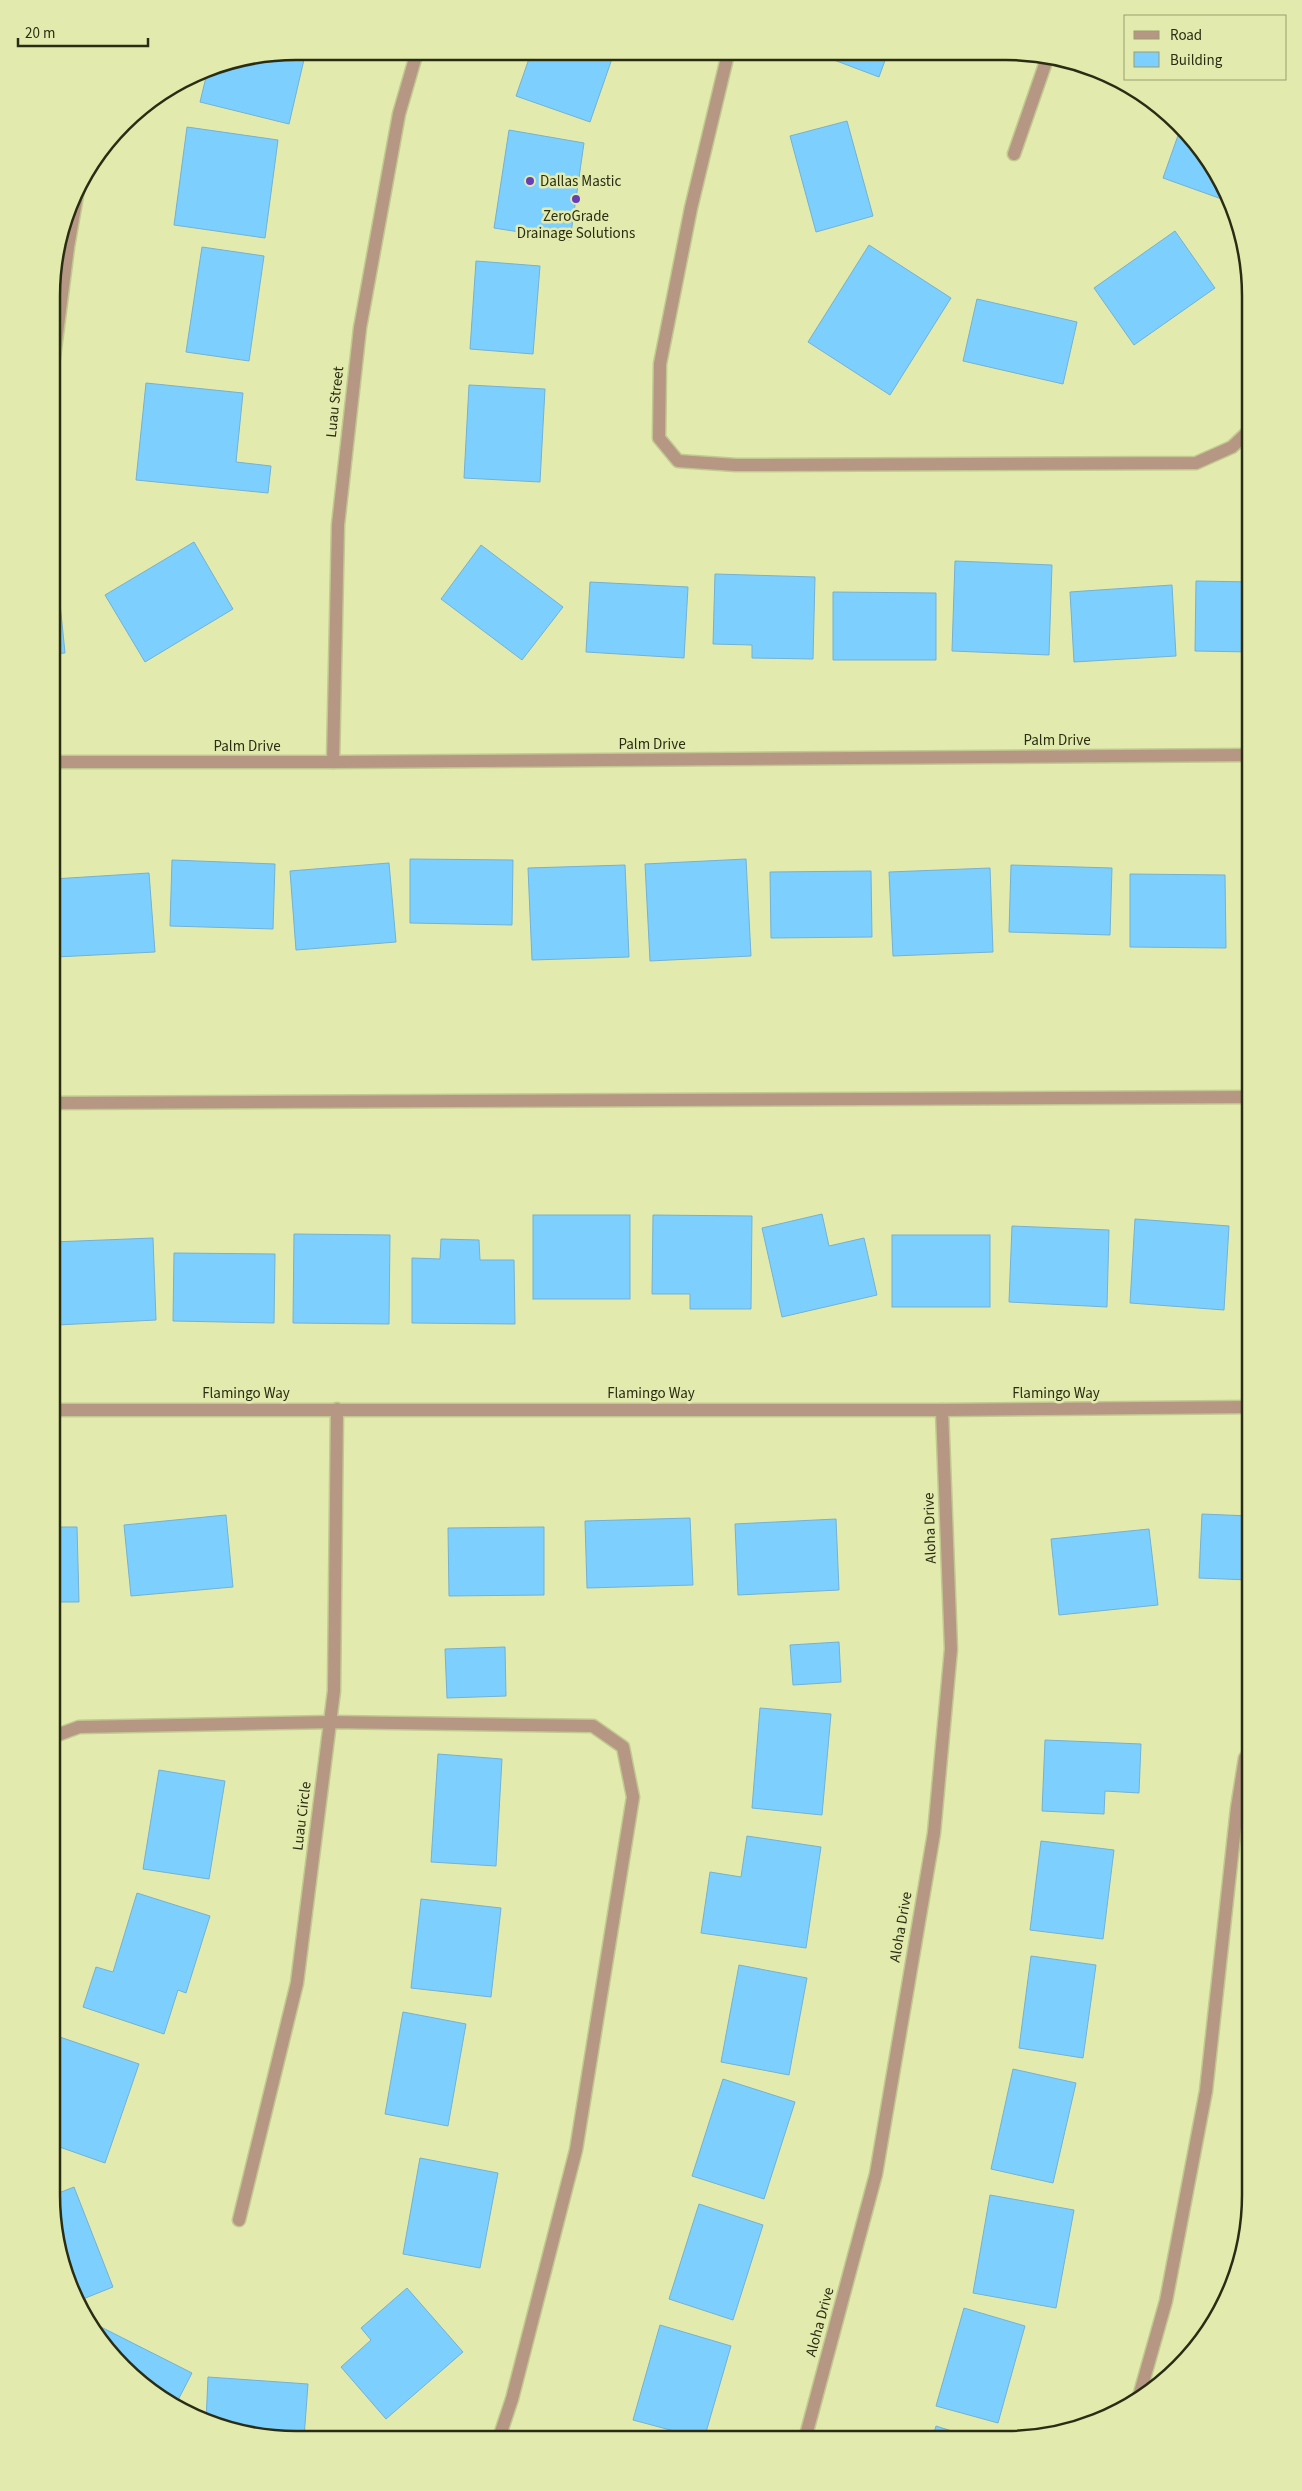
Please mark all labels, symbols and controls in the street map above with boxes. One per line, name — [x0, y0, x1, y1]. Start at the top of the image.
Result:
scale bar — [18, 15, 148, 47]
legend — [1124, 15, 1287, 80]
text: 20 m — [25, 23, 55, 44]
text: Road — [1170, 25, 1202, 46]
text: Building — [1170, 50, 1223, 71]
place label: Dallas Mastic — [540, 171, 621, 192]
marker: Dallas Mastic — [524, 175, 536, 187]
marker: ZeroGrade Drainage Solutions — [570, 193, 582, 205]
place label: ZeroGrade Drainage Solutions — [517, 206, 635, 244]
street label: Luau Street — [321, 365, 349, 439]
street label: Palm Drive — [1023, 730, 1091, 751]
street label: Palm Drive — [618, 734, 686, 755]
street label: Palm Drive — [213, 736, 281, 757]
street label: Flamingo Way — [202, 1383, 290, 1404]
street label: Flamingo Way — [607, 1383, 695, 1404]
street label: Flamingo Way — [1012, 1383, 1100, 1404]
street label: Aloha Drive — [918, 1492, 942, 1564]
street label: Luau Circle — [287, 1780, 317, 1852]
street label: Aloha Drive — [884, 1890, 918, 1964]
street label: Aloha Drive — [801, 2285, 839, 2359]

